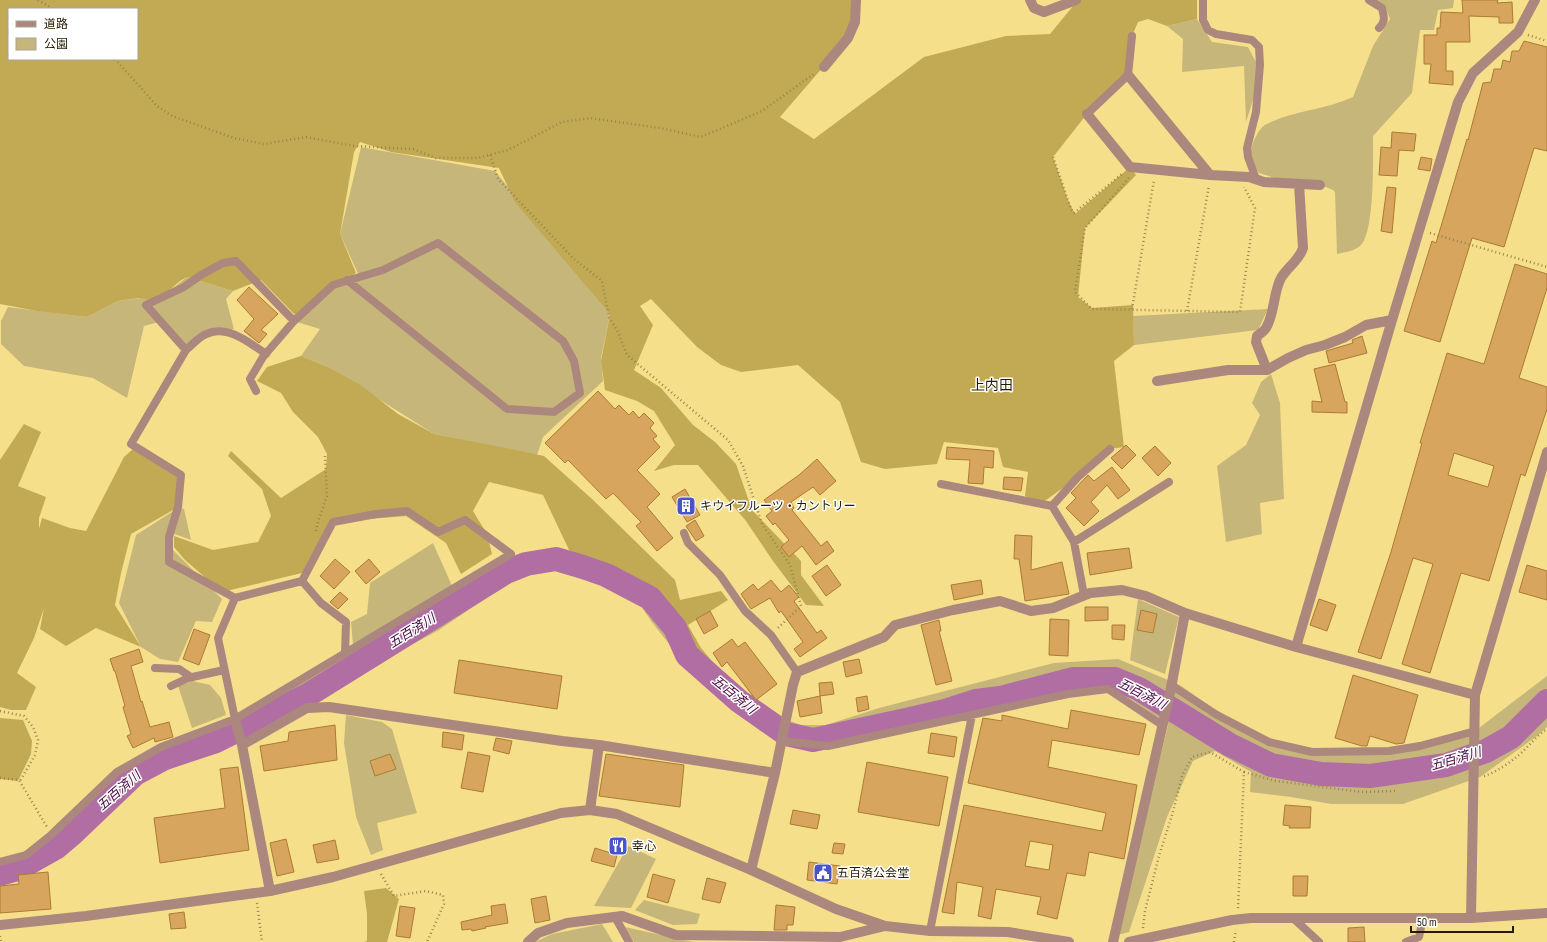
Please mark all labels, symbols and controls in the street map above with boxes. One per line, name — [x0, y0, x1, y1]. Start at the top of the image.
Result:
legend — [8, 8, 138, 60]
text: 道路 — [44, 17, 68, 32]
text: 公園 — [44, 37, 68, 52]
district label: 上内田 — [971, 377, 1013, 394]
building icon: キウイフルーツ・カントリー — [675, 495, 697, 517]
place label: キウイフルーツ・カントリー — [700, 499, 856, 514]
water label: 五百済川 — [386, 609, 440, 652]
water label: 五百済川 — [709, 672, 761, 719]
water label: 五百済川 — [1115, 675, 1171, 714]
water label: 五百済川 — [1429, 744, 1485, 774]
water label: 五百済川 — [94, 767, 145, 814]
restaurant icon: 幸心 — [607, 835, 629, 857]
place label: 幸心 — [632, 839, 656, 854]
public building icon: 五百済公会堂 — [812, 862, 834, 884]
place label: 五百済公会堂 — [837, 866, 909, 881]
scale bar — [1411, 908, 1513, 934]
text: 50 m — [1417, 915, 1437, 930]

